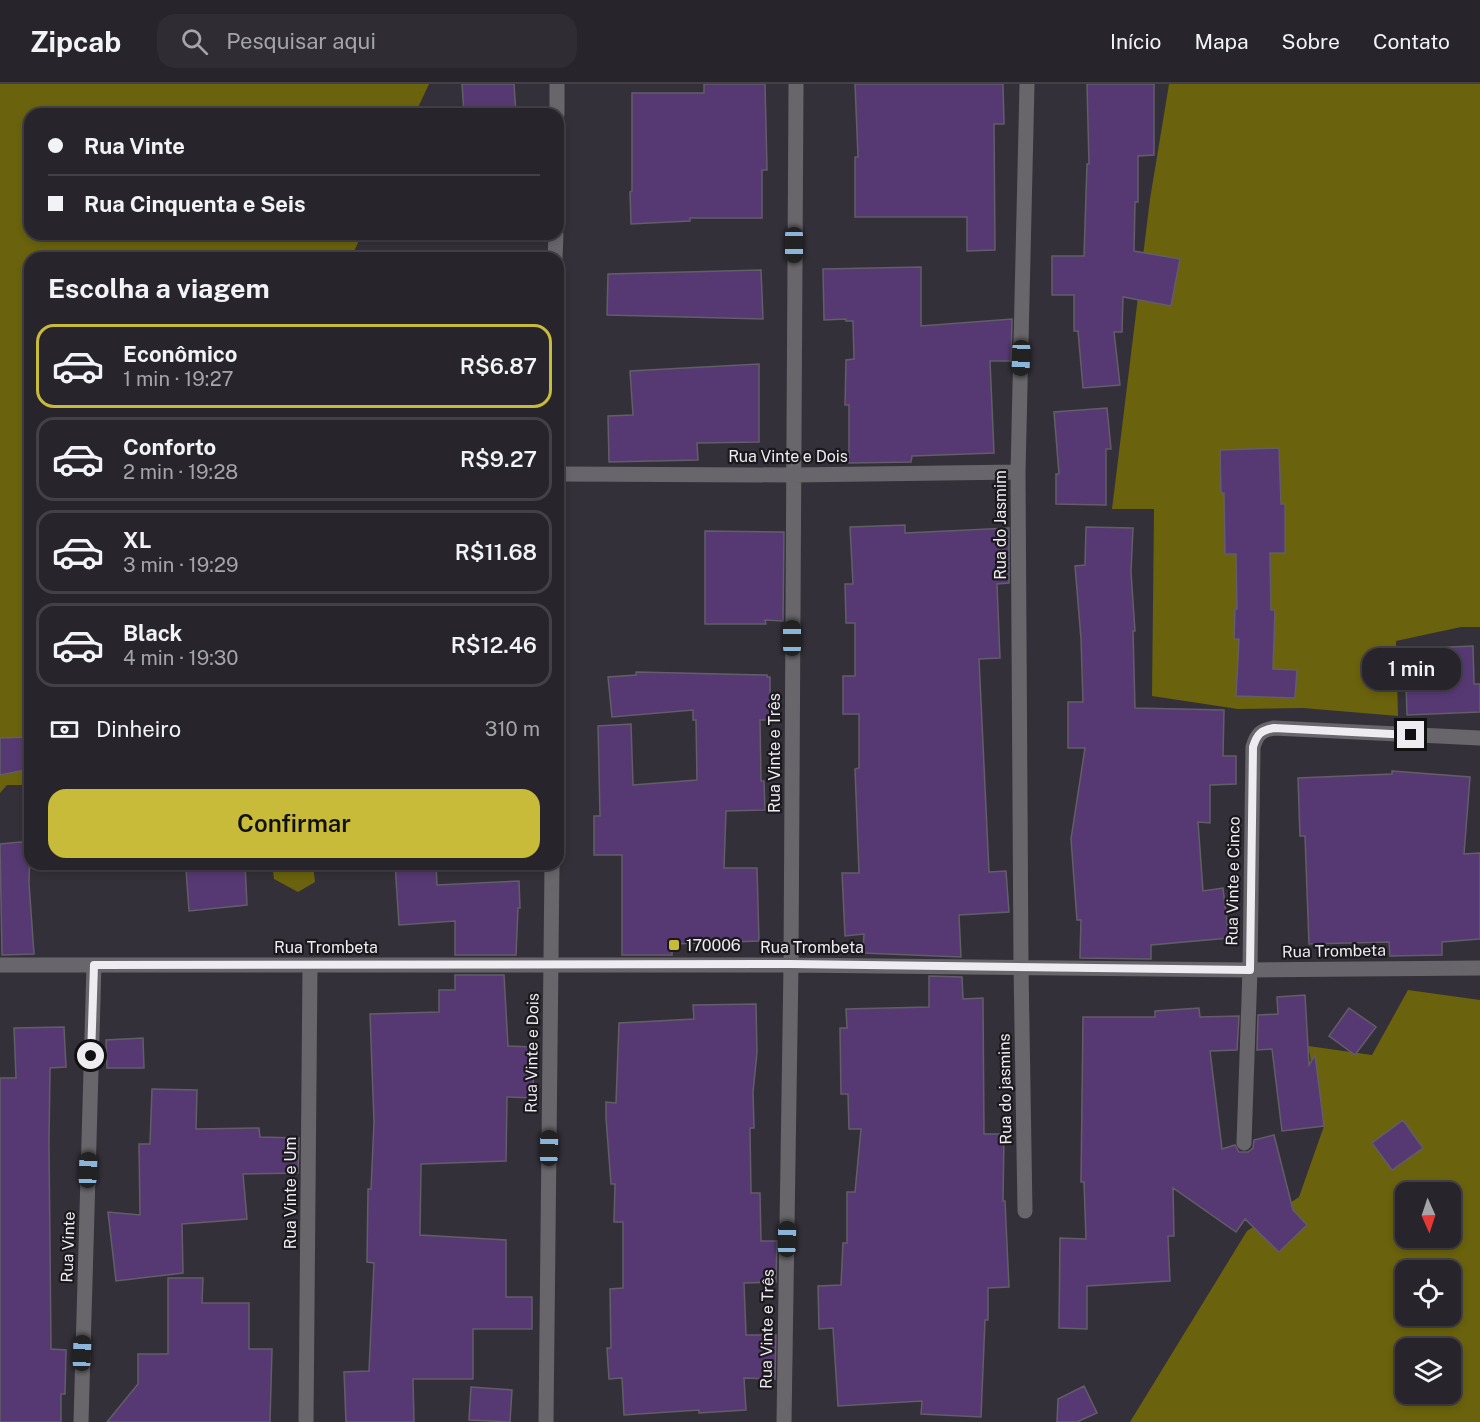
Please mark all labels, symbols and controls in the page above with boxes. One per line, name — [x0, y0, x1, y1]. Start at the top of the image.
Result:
search box — [157, 14, 577, 68]
text: Zipcab — [30, 25, 121, 58]
icon: search — [178, 25, 211, 58]
text: Pesquisar aqui — [226, 28, 376, 54]
text: Início — [1110, 29, 1161, 54]
text: Mapa — [1194, 29, 1249, 54]
text: Sobre — [1282, 29, 1340, 54]
text: Contato — [1373, 29, 1450, 54]
text: Rua Vinte — [84, 133, 185, 159]
text: Rua Cinquenta e Seis — [84, 191, 306, 217]
car — [785, 227, 803, 263]
text: Escolha a viagem — [48, 272, 270, 304]
icon: car — [51, 339, 105, 393]
car — [1011, 340, 1031, 376]
text: Econômico — [123, 341, 238, 367]
text: R$6.87 — [460, 353, 537, 379]
text: 1 min · 19:27 — [123, 367, 234, 391]
icon: car — [51, 432, 105, 486]
text: Conforto — [123, 434, 216, 460]
text: R$9.27 — [460, 446, 537, 472]
street label: Rua Vinte e Dois — [728, 447, 848, 466]
text: 2 min · 19:28 — [123, 460, 238, 484]
street label: Rua do Jasmim — [991, 470, 1010, 580]
icon: car — [51, 525, 105, 579]
text: XL — [123, 527, 151, 553]
text: R$11.68 — [455, 539, 537, 565]
text: 3 min · 19:29 — [123, 553, 239, 577]
icon: car — [51, 618, 105, 672]
text: Black — [123, 620, 182, 646]
car — [783, 620, 801, 656]
text: R$12.46 — [451, 632, 537, 658]
text: 4 min · 19:30 — [123, 646, 238, 670]
callout: 1 min — [1362, 648, 1460, 690]
text: 1 min — [1388, 657, 1435, 681]
street label: Rua Vinte e Três — [765, 693, 784, 813]
icon: cash — [48, 713, 81, 746]
text: Dinheiro — [96, 716, 181, 742]
text: 310 m — [485, 717, 540, 741]
route end — [1397, 721, 1424, 748]
button: Confirmar — [48, 789, 540, 858]
street label: Rua Vinte e Cinco — [1222, 816, 1244, 946]
place label: 170006 — [686, 936, 741, 955]
street label: Rua Trombeta — [274, 938, 378, 957]
marker: 170006 — [667, 938, 681, 952]
street label: Rua Trombeta — [760, 938, 864, 957]
street label: Rua Trombeta — [1282, 941, 1386, 961]
street label: Rua Vinte e Dois — [521, 993, 543, 1113]
street label: Rua do jasmins — [995, 1033, 1015, 1145]
route start — [77, 1042, 104, 1069]
car — [540, 1130, 558, 1166]
street label: Rua Vinte e Um — [281, 1137, 300, 1249]
car — [78, 1152, 98, 1188]
north arrow — [1395, 1182, 1461, 1248]
map controls — [1395, 1182, 1461, 1404]
street label: Rua Vinte — [57, 1211, 79, 1283]
car — [778, 1221, 796, 1257]
button: locate — [1395, 1260, 1461, 1326]
street label: Rua Vinte e Três — [756, 1269, 778, 1389]
car — [72, 1335, 92, 1371]
button: layers — [1395, 1338, 1461, 1404]

